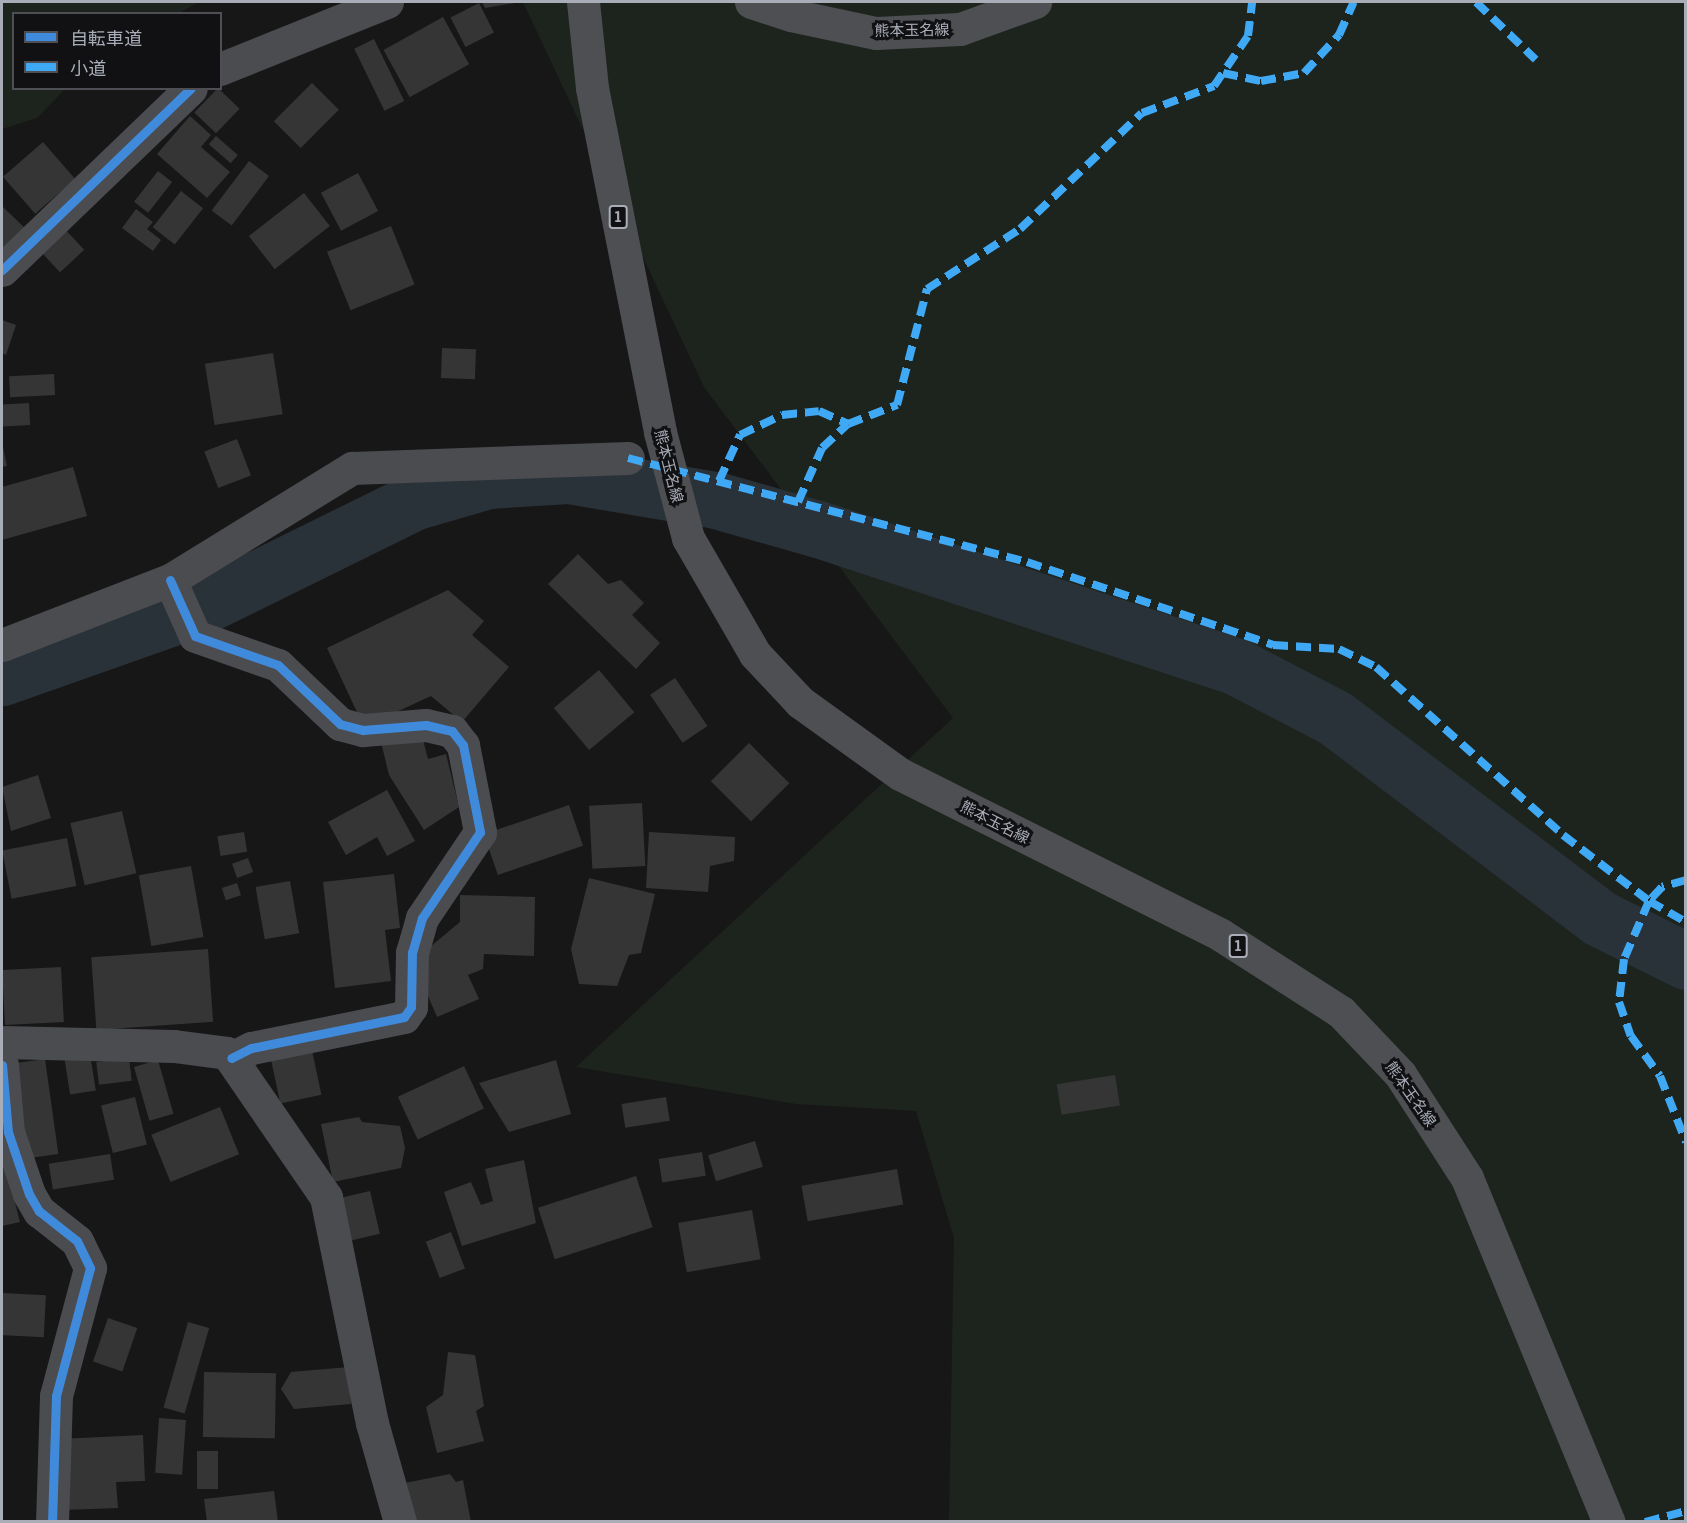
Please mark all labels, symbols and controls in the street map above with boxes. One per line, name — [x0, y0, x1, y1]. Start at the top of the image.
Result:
legend — [12, 12, 222, 90]
street label: 熊本玉名線 — [874, 20, 950, 40]
text: 自転車道 — [70, 28, 142, 49]
text: 小道 — [70, 58, 106, 79]
road number: 1 — [608, 206, 628, 228]
street label: 熊本玉名線 — [651, 427, 687, 505]
street label: 熊本玉名線 — [958, 797, 1032, 847]
road number: 1 — [1228, 935, 1248, 957]
street label: 熊本玉名線 — [1382, 1058, 1440, 1130]

